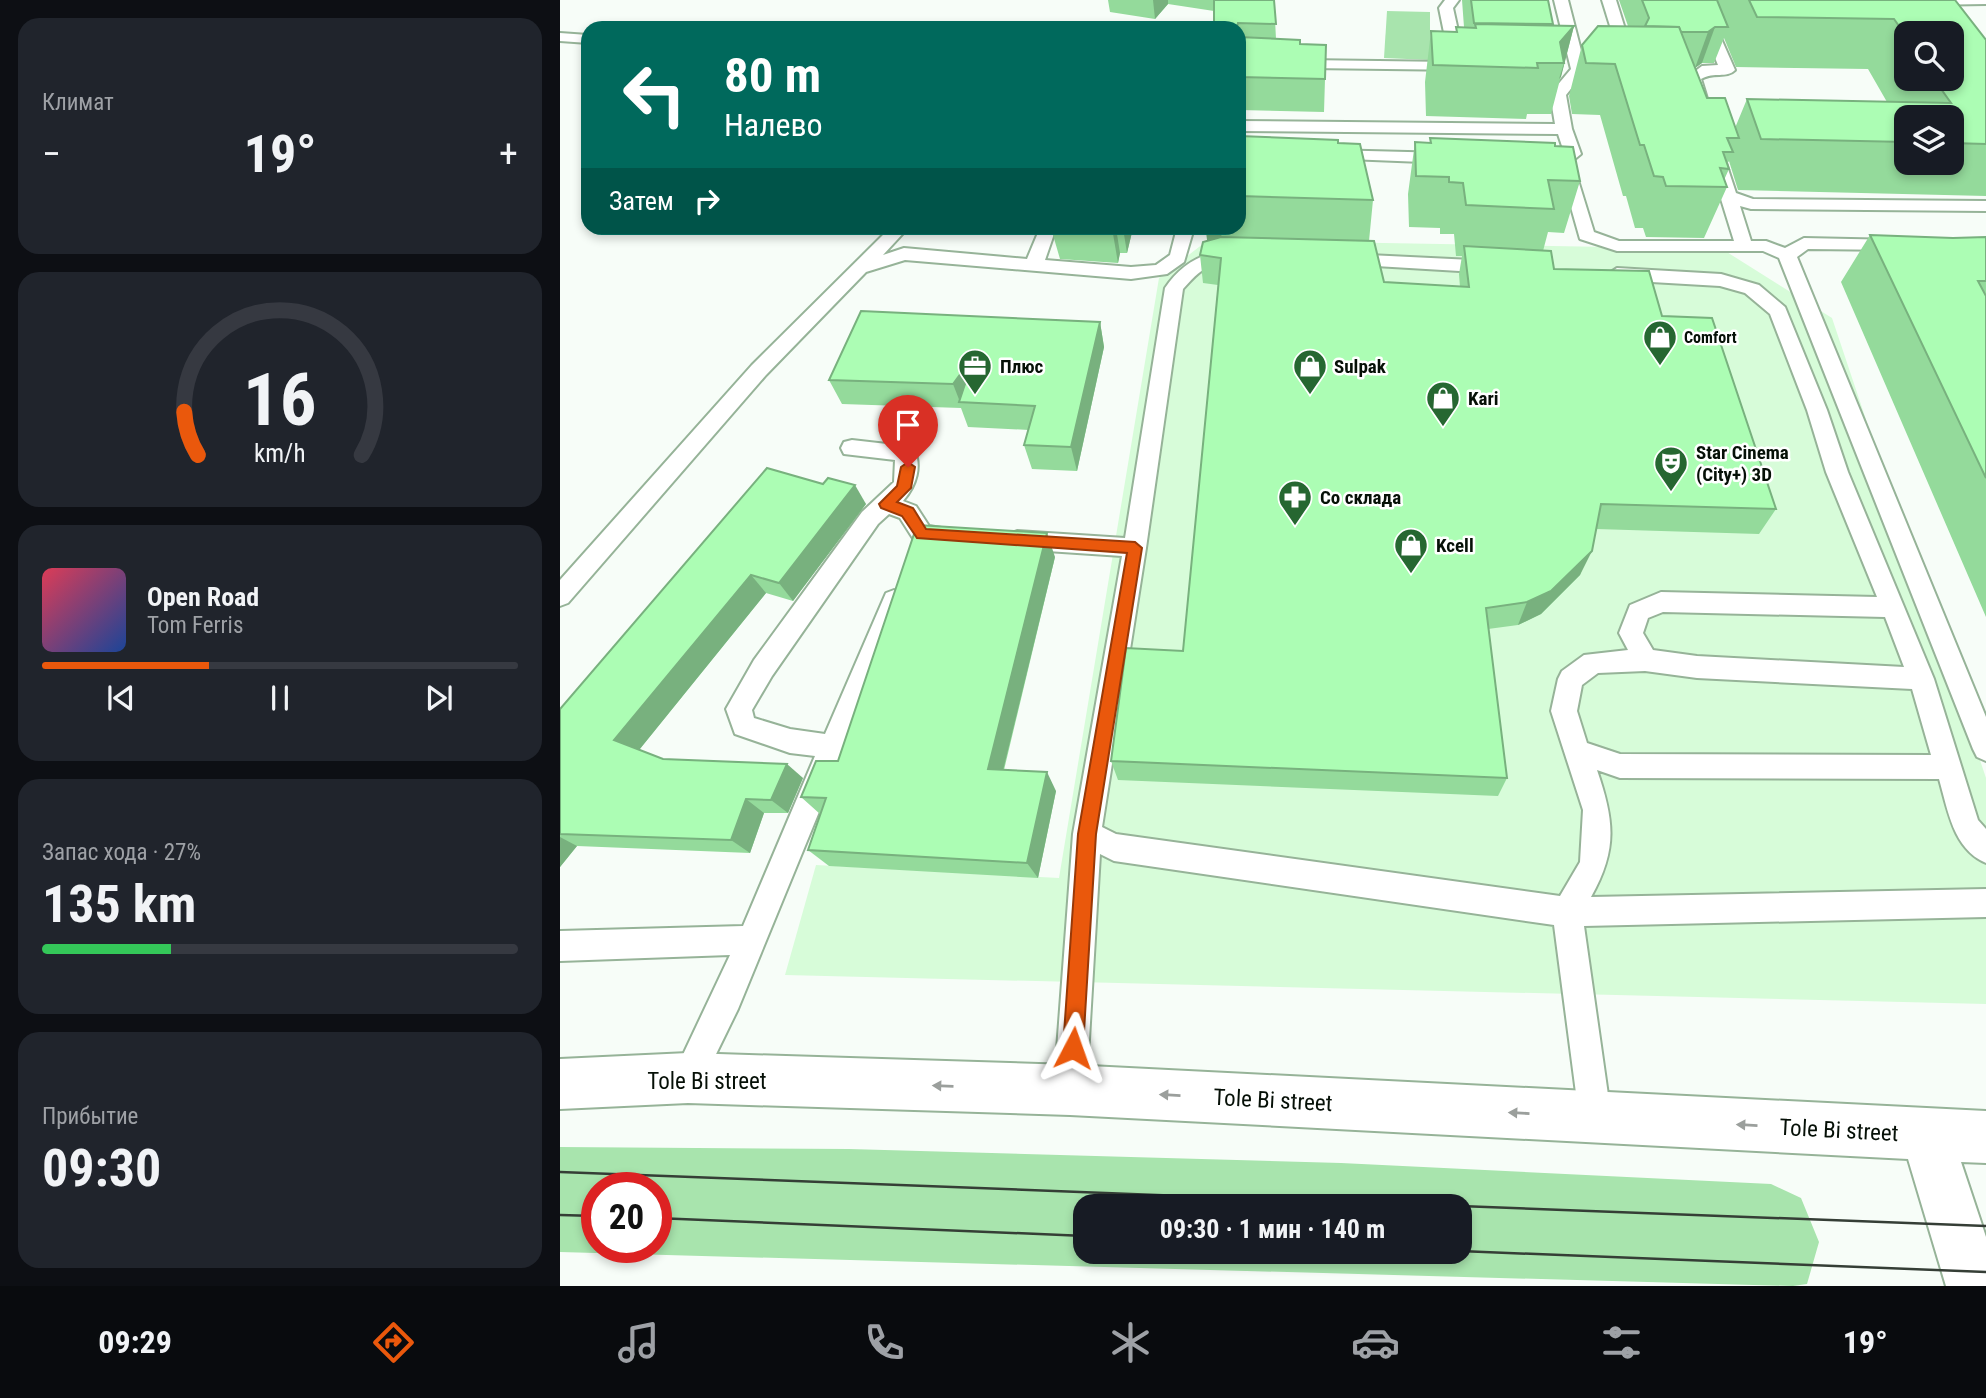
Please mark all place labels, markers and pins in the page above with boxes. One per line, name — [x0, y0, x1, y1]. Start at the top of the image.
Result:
shop icon: Comfort — [1641, 318, 1679, 367]
place label: Comfort — [1684, 328, 1737, 347]
office icon: Плюс — [956, 347, 994, 396]
shop icon: Sulpak — [1291, 347, 1329, 396]
place label: Плюс — [1000, 355, 1044, 378]
place label: Sulpak — [1334, 355, 1387, 378]
shop icon: Kari — [1424, 379, 1462, 428]
place label: Kari — [1468, 387, 1499, 410]
pin — [878, 395, 938, 467]
place label: Star Cinema (City+) 3D — [1696, 441, 1789, 486]
theatre icon: Star Cinema (City+) 3D — [1652, 444, 1690, 493]
pharmacy icon: Со склада — [1276, 478, 1314, 527]
place label: Со склада — [1320, 486, 1401, 509]
shop icon: Kcell — [1392, 526, 1430, 575]
place label: Kcell — [1436, 534, 1474, 557]

